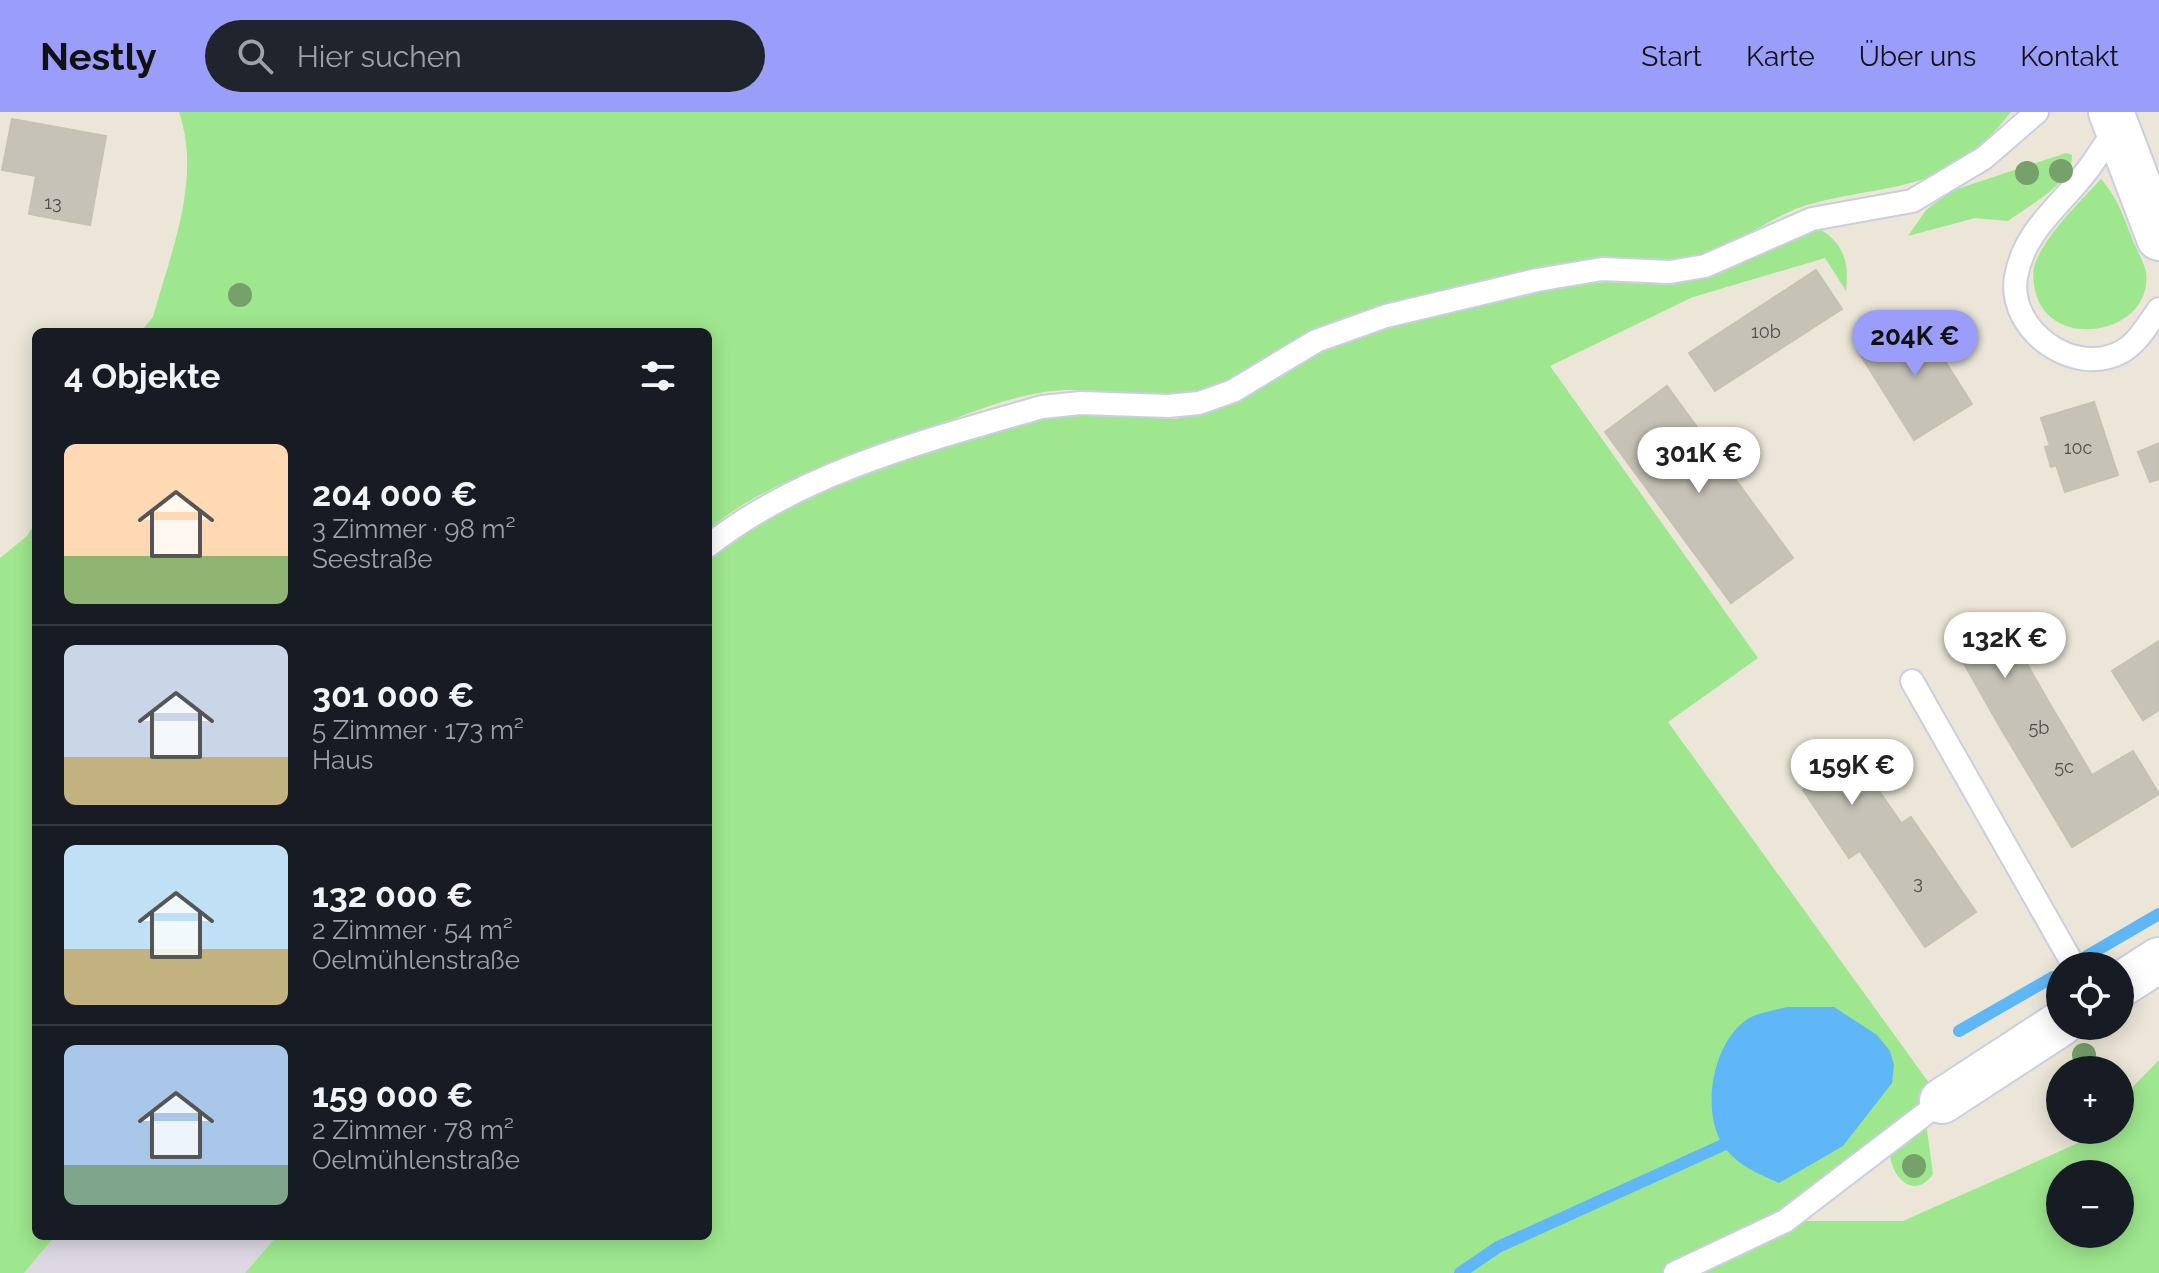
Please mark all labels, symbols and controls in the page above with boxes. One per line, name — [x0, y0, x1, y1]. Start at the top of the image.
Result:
search box — [205, 20, 765, 92]
text: Nestly — [40, 34, 157, 79]
icon: search — [233, 34, 277, 78]
text: Hier suchen — [297, 39, 462, 74]
text: Start — [1641, 40, 1702, 73]
text: Karte — [1746, 40, 1815, 73]
text: Über uns — [1859, 40, 1976, 73]
text: Kontakt — [2020, 40, 2119, 73]
house number: 13 — [44, 192, 62, 213]
pin: 204K € — [1850, 310, 1980, 378]
house number: 10b — [1751, 321, 1781, 342]
text: 204K € — [1870, 321, 1960, 351]
icon: filters — [636, 354, 680, 398]
text: 4 Objekte — [64, 356, 220, 396]
pin: 301K € — [1634, 427, 1764, 495]
house number: 10c — [2064, 437, 2092, 458]
text: 301K € — [1655, 438, 1743, 468]
text: 204 000 € — [312, 474, 478, 514]
icon: home — [128, 476, 224, 572]
text: 3 Zimmer · 98 m² — [312, 514, 516, 544]
text: Seestraße — [312, 544, 432, 574]
pin: 132K € — [1940, 612, 2070, 680]
text: 132K € — [1962, 623, 2048, 653]
text: 301 000 € — [312, 675, 475, 715]
icon: home — [128, 677, 224, 773]
text: 5 Zimmer · 173 m² — [312, 715, 524, 745]
house number: 5b — [2029, 717, 2049, 738]
pin: 159K € — [1787, 739, 1917, 807]
text: Haus — [312, 745, 373, 775]
text: 159K € — [1809, 750, 1895, 780]
house number: 5c — [2054, 756, 2074, 777]
house number: 3 — [1913, 872, 1923, 893]
text: 132 000 € — [312, 875, 473, 915]
icon: home — [128, 877, 224, 973]
text: 2 Zimmer · 54 m² — [312, 915, 513, 945]
text: Oelmühlenstraße — [312, 945, 520, 975]
map controls — [2046, 952, 2134, 1248]
button: locate — [2046, 952, 2134, 1040]
button: + — [2046, 1056, 2134, 1144]
text: 159 000 € — [312, 1075, 474, 1115]
icon: home — [128, 1077, 224, 1173]
text: 2 Zimmer · 78 m² — [312, 1115, 514, 1145]
text: Oelmühlenstraße — [312, 1145, 520, 1175]
button: − — [2046, 1160, 2134, 1248]

